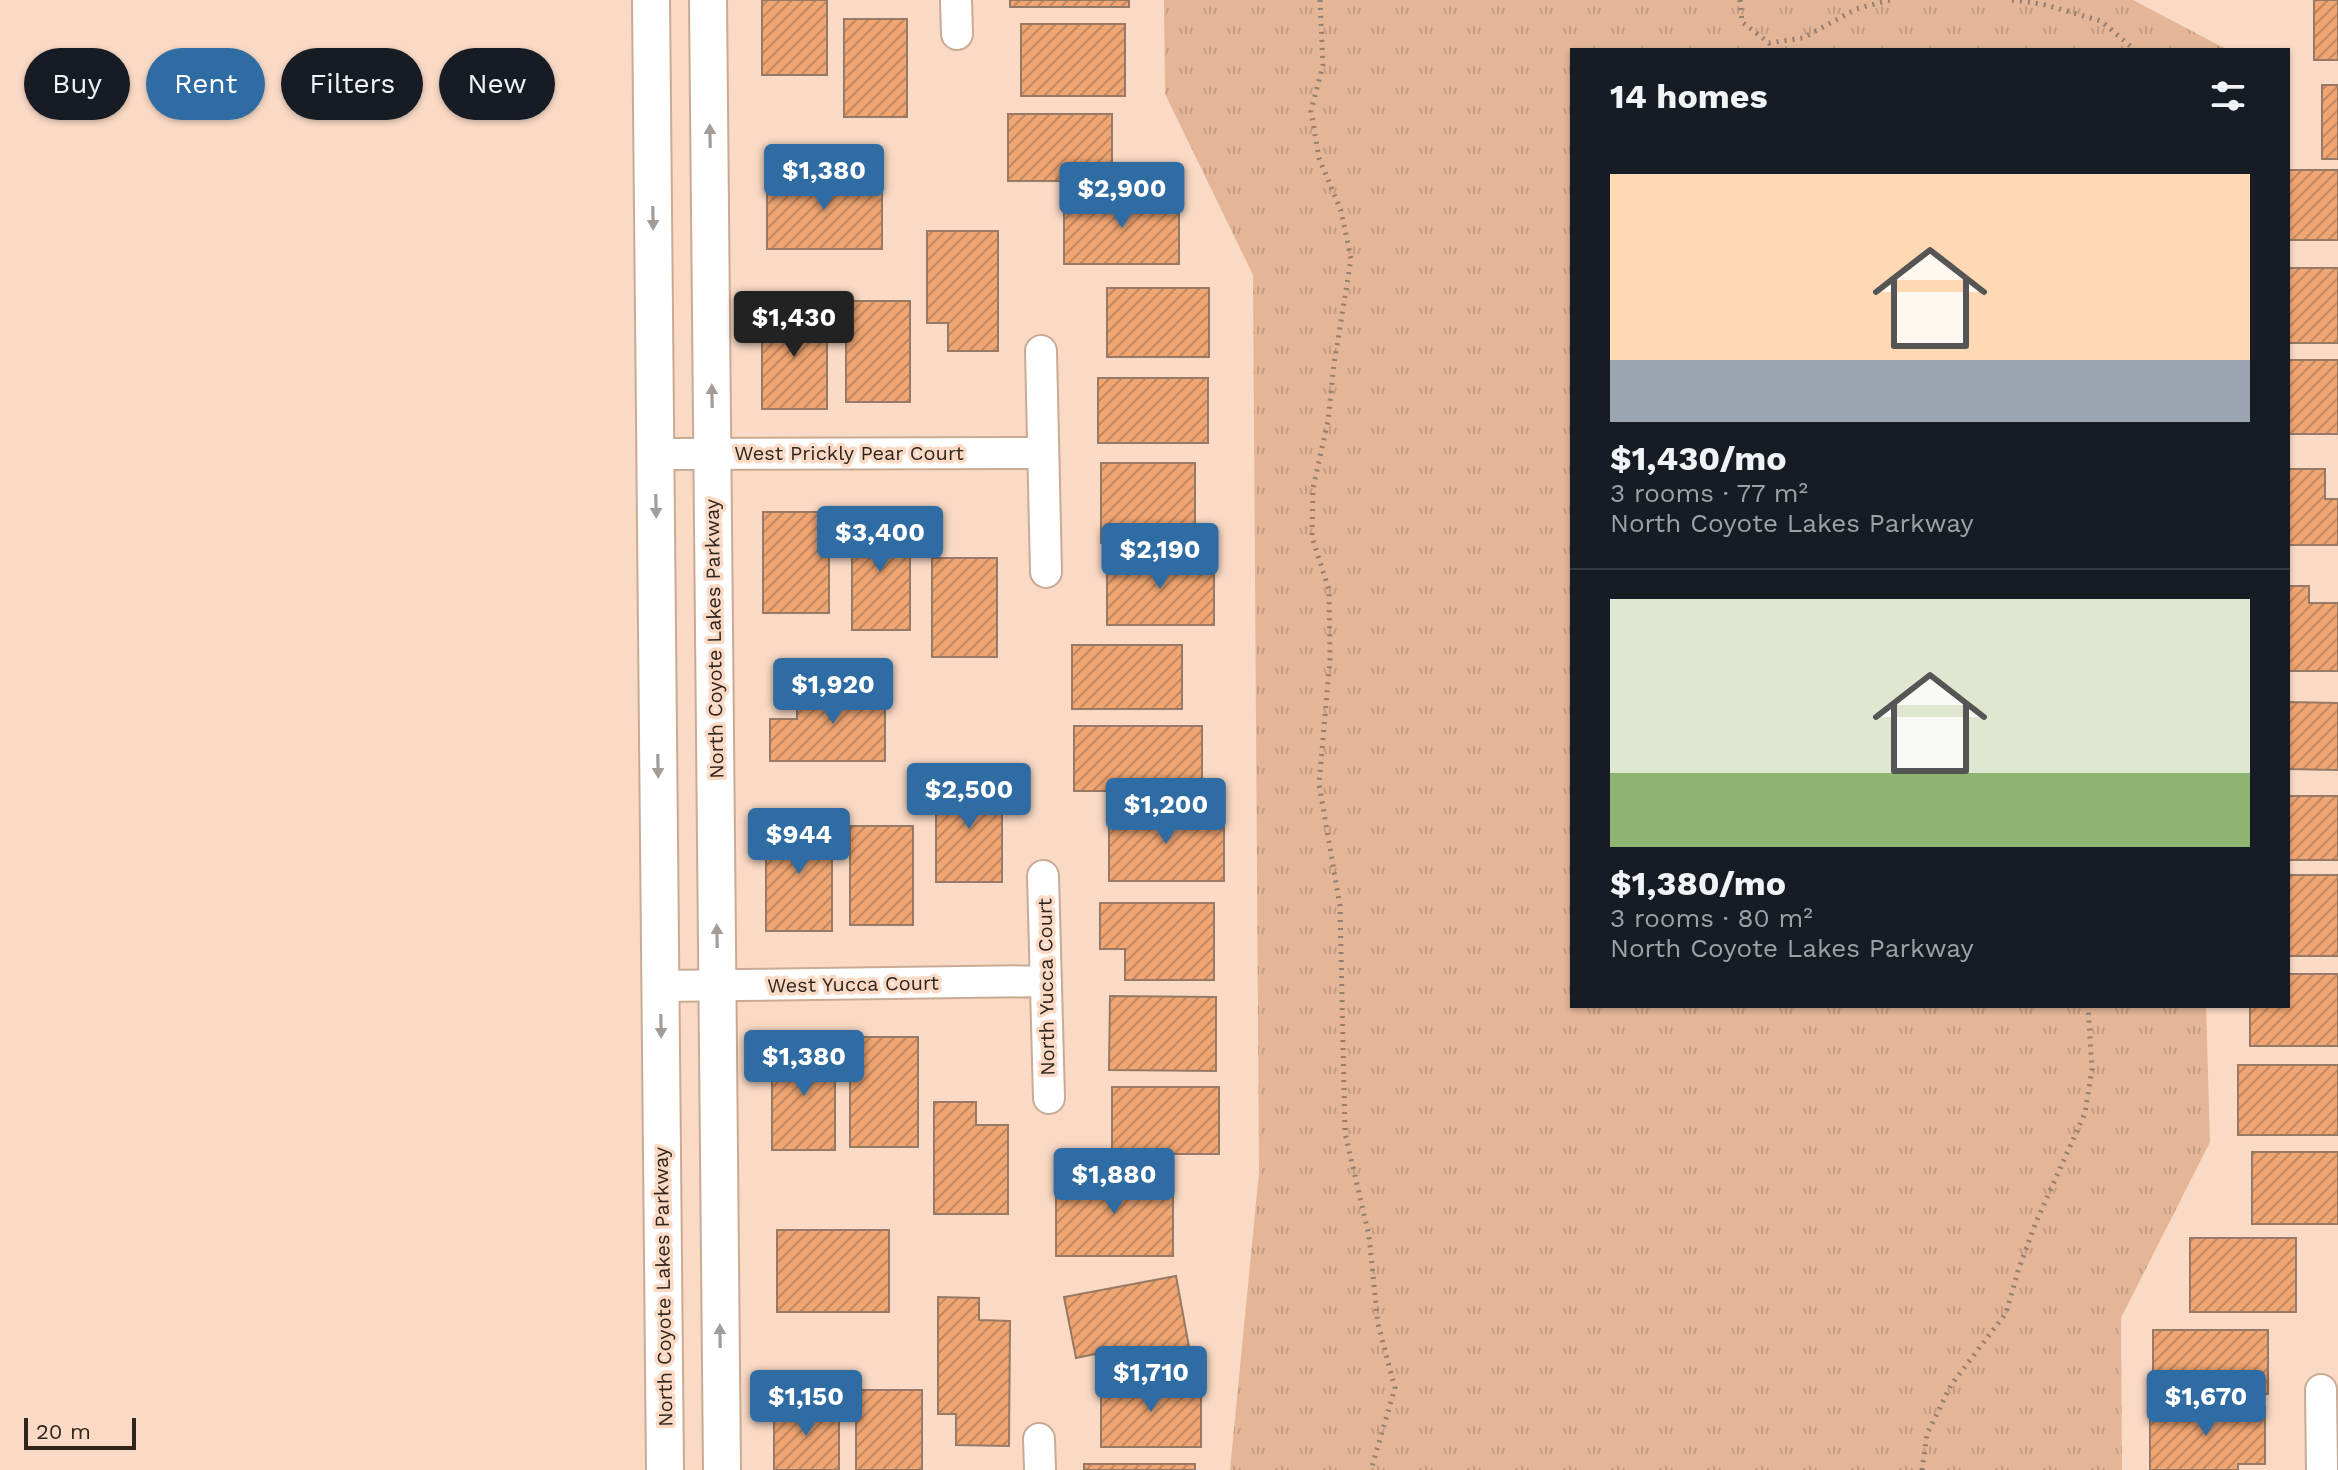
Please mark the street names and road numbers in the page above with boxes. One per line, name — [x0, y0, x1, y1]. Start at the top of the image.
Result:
street label: West Prickly Pear Court — [734, 441, 964, 465]
street label: North Coyote Lakes Parkway — [700, 498, 728, 779]
street label: North Yucca Court — [1032, 897, 1060, 1076]
street label: West Yucca Court — [767, 970, 940, 997]
street label: North Coyote Lakes Parkway — [649, 1146, 677, 1427]

